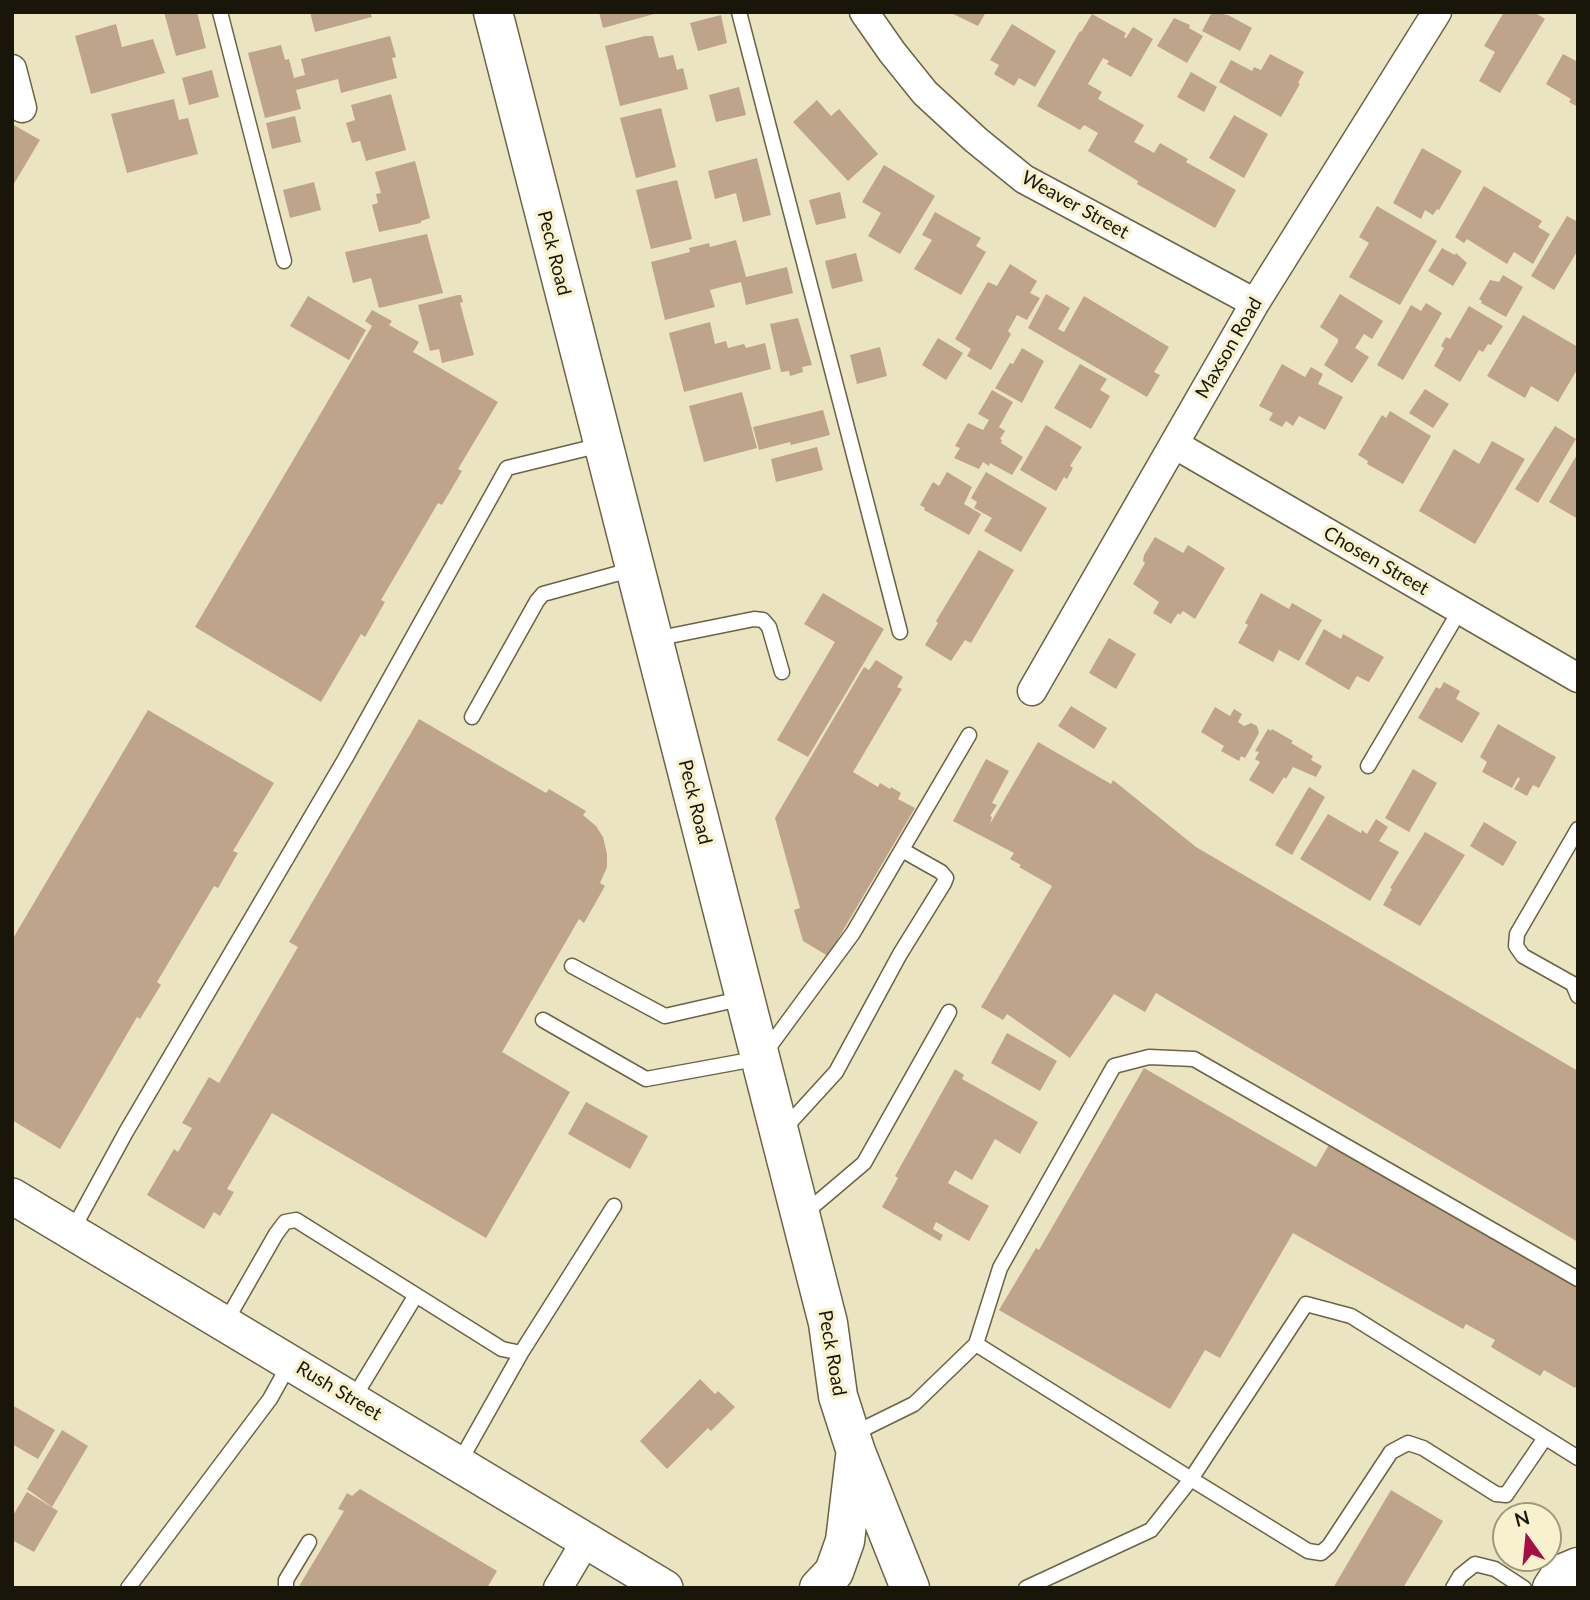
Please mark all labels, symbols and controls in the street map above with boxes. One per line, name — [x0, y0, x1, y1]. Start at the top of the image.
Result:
street label: Weaver Street — [1017, 166, 1133, 244]
street label: Peck Road — [532, 208, 576, 298]
street label: Maxson Road — [1191, 293, 1267, 403]
street label: Chosen Street — [1319, 522, 1433, 600]
street label: Peck Road — [673, 757, 717, 847]
street label: Peck Road — [813, 1308, 851, 1398]
street label: Rush Street — [292, 1357, 386, 1425]
north arrow — [1492, 1502, 1562, 1572]
text: N — [1512, 1505, 1532, 1531]

